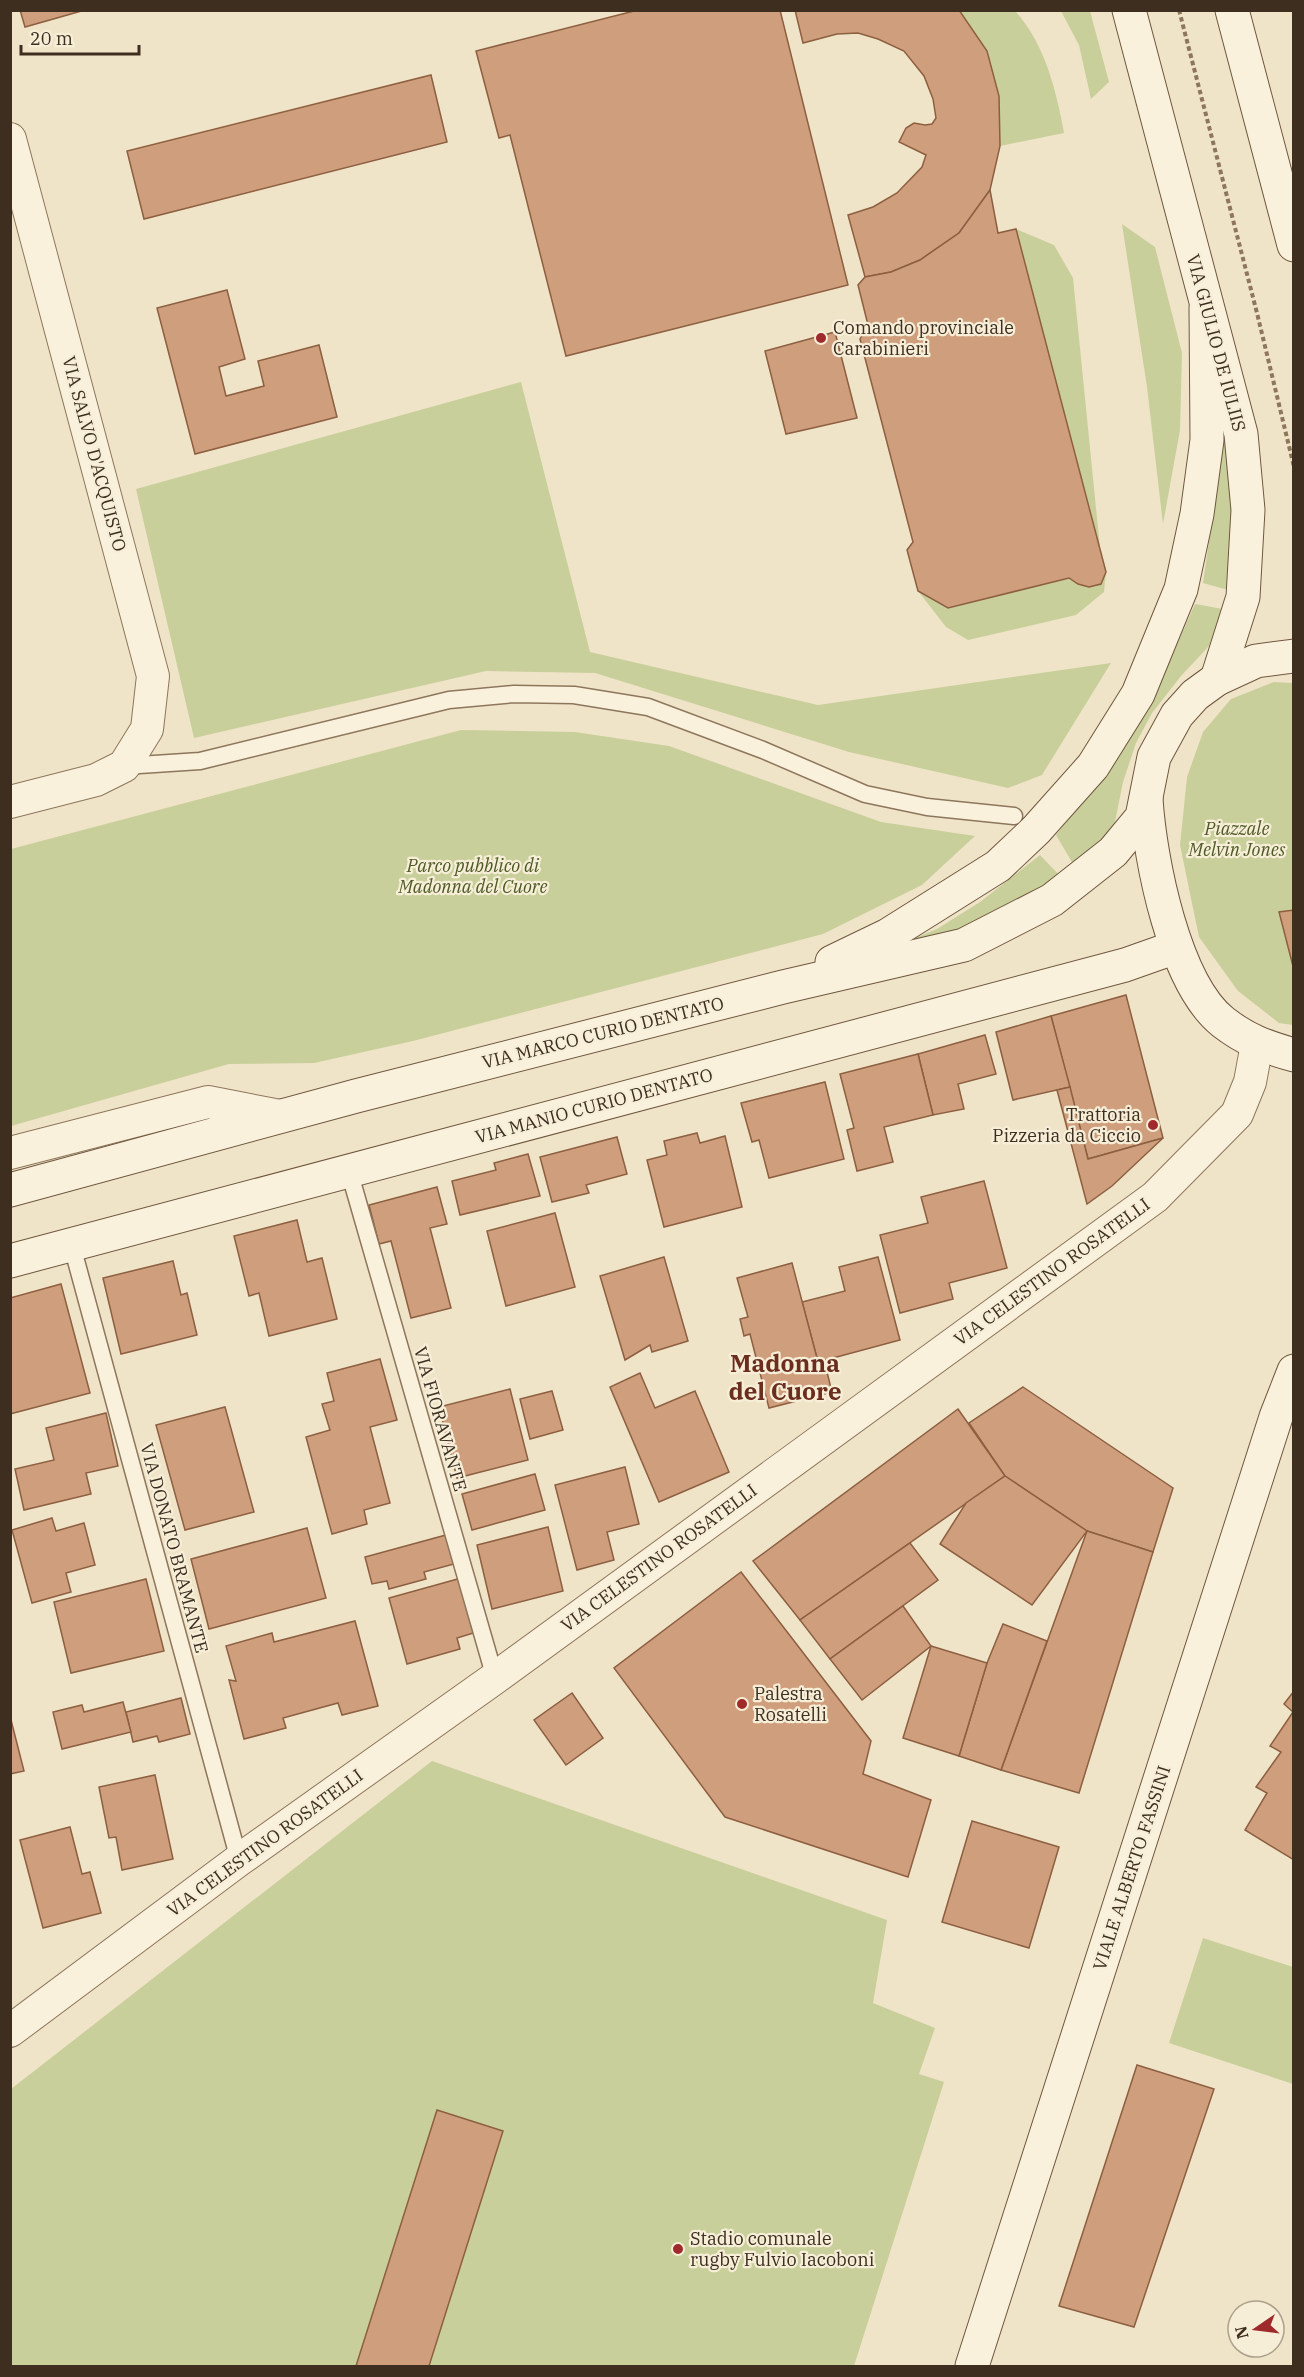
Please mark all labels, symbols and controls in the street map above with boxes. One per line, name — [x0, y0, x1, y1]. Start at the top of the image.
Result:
scale bar — [21, 18, 140, 56]
text: 20 m — [30, 27, 73, 50]
street label: VIA GIULIO DE IULIIS — [1182, 252, 1251, 434]
place label: Comando provinciale Carabinieri — [833, 316, 1014, 360]
marker: Comando provinciale Carabinieri — [814, 331, 828, 345]
street label: VIA SALVO D'ACQUISTO — [57, 354, 132, 554]
park label: Piazzale Melvin Jones — [1188, 817, 1286, 861]
park label: Parco pubblico di Madonna del Cuore — [397, 854, 548, 898]
street label: VIA MARCO CURIO DENTATO — [480, 991, 726, 1074]
street label: VIA MANIO CURIO DENTATO — [472, 1063, 715, 1148]
place label: Trattoria Pizzeria da Ciccio — [992, 1103, 1141, 1147]
marker: Trattoria Pizzeria da Ciccio — [1146, 1118, 1160, 1132]
street label: VIA CELESTINO ROSATELLI — [949, 1193, 1154, 1351]
street label: VIA FIORAVANTE — [409, 1344, 472, 1494]
district label: Madonna del Cuore — [728, 1347, 842, 1407]
street label: VIA DONATO BRAMANTE — [135, 1440, 214, 1655]
street label: VIA CELESTINO ROSATELLI — [556, 1479, 761, 1637]
place label: Palestra Rosatelli — [754, 1682, 827, 1726]
marker: Palestra Rosatelli — [735, 1697, 749, 1711]
street label: VIALE ALBERTO FASSINI — [1088, 1762, 1176, 1973]
street label: VIA CELESTINO ROSATELLI — [162, 1764, 367, 1922]
place label: Stadio comunale rugby Fulvio Iacoboni — [690, 2227, 875, 2271]
marker: Stadio comunale rugby Fulvio Iacoboni — [671, 2242, 685, 2256]
north arrow — [1226, 2299, 1286, 2359]
text: N — [1230, 2324, 1253, 2341]

